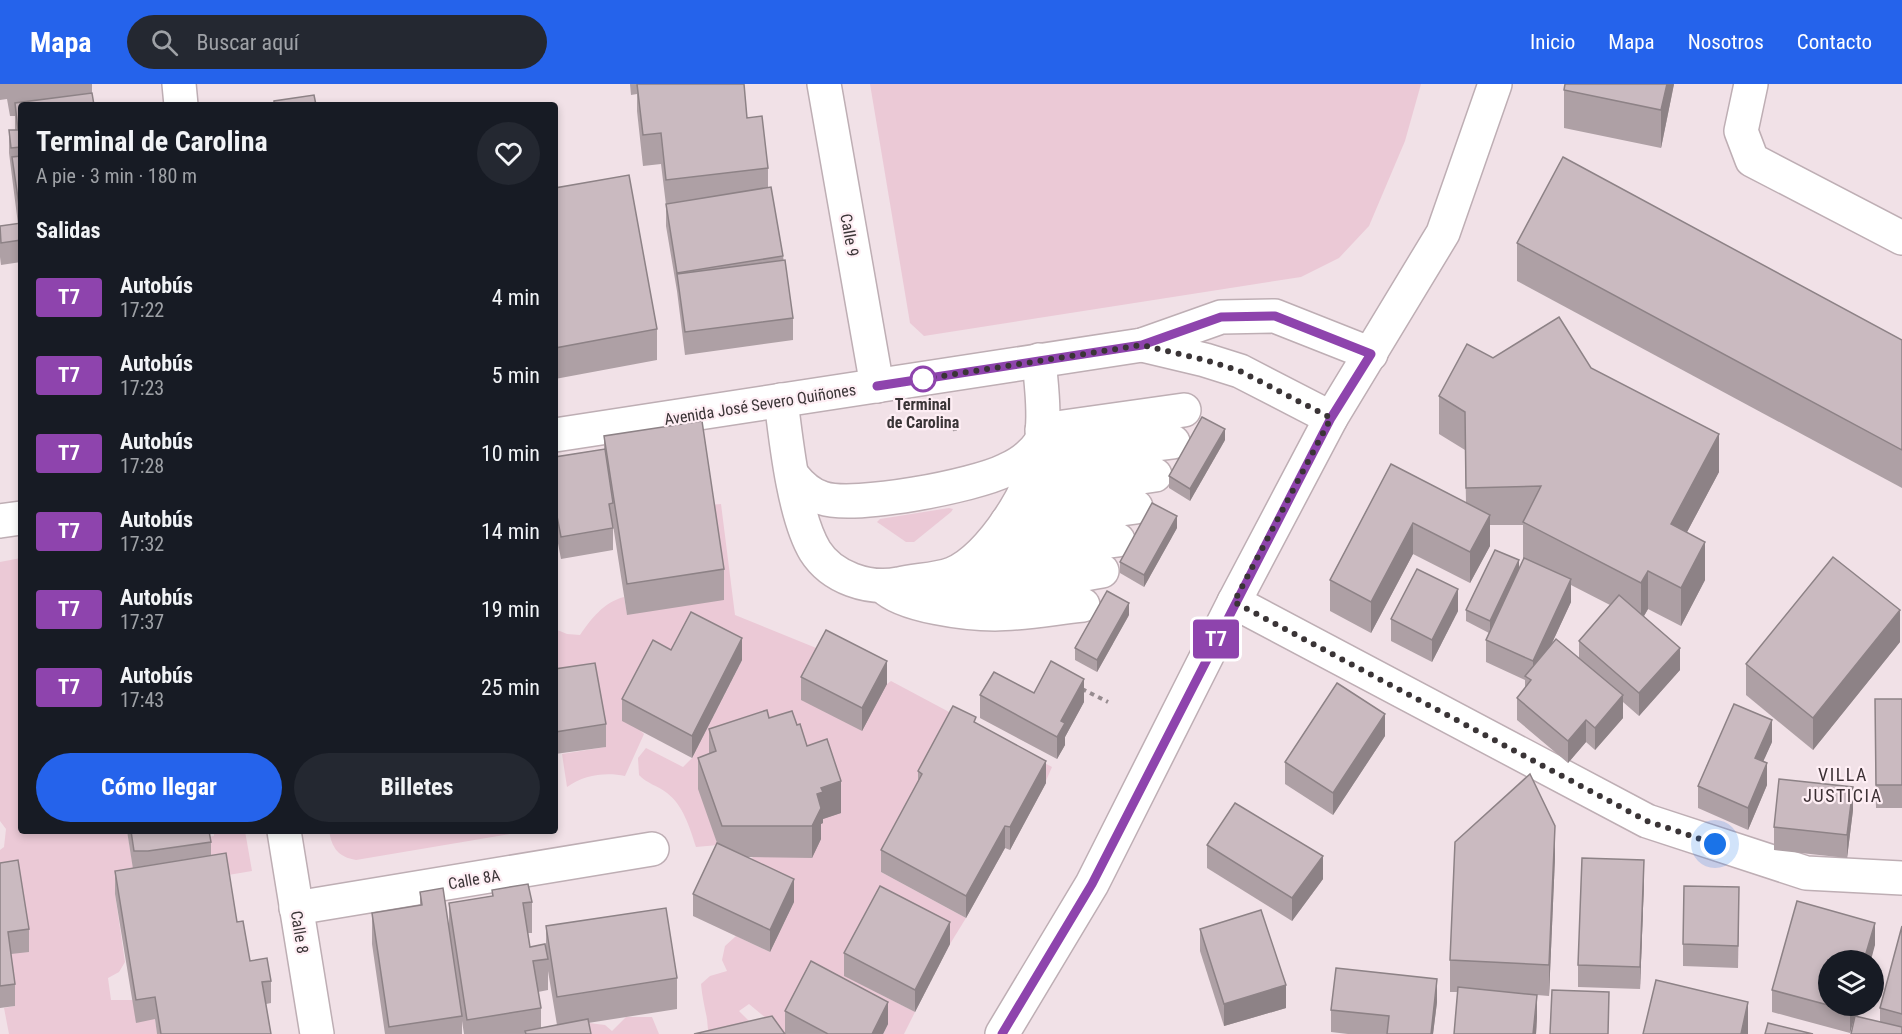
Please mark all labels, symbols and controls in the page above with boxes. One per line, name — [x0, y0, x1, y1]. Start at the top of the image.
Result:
search box — [127, 15, 547, 69]
text: Mapa — [30, 26, 91, 59]
icon: search — [148, 26, 181, 59]
text: Buscar aquí — [196, 30, 299, 55]
text: Inicio — [1530, 30, 1575, 54]
text: Mapa — [1608, 30, 1655, 54]
text: Nosotros — [1688, 30, 1764, 54]
text: Contacto — [1797, 30, 1872, 54]
button: heart — [477, 122, 540, 185]
text: Terminal de Carolina — [36, 125, 268, 158]
text: A pie · 3 min · 180 m — [36, 164, 197, 188]
street label: Calle 9 — [836, 212, 863, 258]
text: Salidas — [36, 218, 101, 243]
text: Autobús — [120, 273, 193, 298]
text: T7 — [58, 285, 80, 309]
text: 4 min — [492, 285, 540, 310]
text: 17:22 — [120, 298, 164, 322]
text: Autobús — [120, 351, 193, 376]
text: T7 — [58, 363, 80, 387]
text: 5 min — [492, 363, 540, 388]
marker: Terminal de Carolina — [910, 366, 936, 392]
text: 17:23 — [120, 376, 164, 400]
street label: Avenida José Severo Quiñones — [663, 380, 857, 429]
place label: Terminal de Carolina — [887, 395, 960, 432]
text: Autobús — [120, 429, 193, 454]
text: T7 — [58, 441, 80, 465]
text: 10 min — [481, 441, 540, 466]
text: 17:28 — [120, 454, 164, 478]
text: Autobús — [120, 507, 193, 532]
text: T7 — [58, 519, 80, 543]
text: 14 min — [481, 519, 540, 544]
text: 17:32 — [120, 532, 164, 556]
text: Autobús — [120, 585, 193, 610]
text: T7 — [58, 597, 80, 621]
text: 19 min — [481, 597, 540, 622]
text: 17:37 — [120, 610, 164, 634]
line badge: T7 — [1189, 620, 1243, 658]
text: T7 — [1205, 627, 1227, 651]
text: Autobús — [120, 663, 193, 688]
text: T7 — [58, 675, 80, 699]
text: 25 min — [481, 675, 540, 700]
text: 17:43 — [120, 688, 164, 712]
button: Cómo llegar — [36, 753, 282, 822]
button: Billetes — [294, 753, 540, 822]
district label: VILLA JUSTICIA — [1803, 764, 1883, 806]
your location — [1700, 829, 1730, 859]
street label: Calle 8A — [447, 866, 502, 893]
street label: Calle 8 — [287, 909, 312, 955]
map controls — [1818, 950, 1884, 1016]
button: layers — [1818, 950, 1884, 1016]

